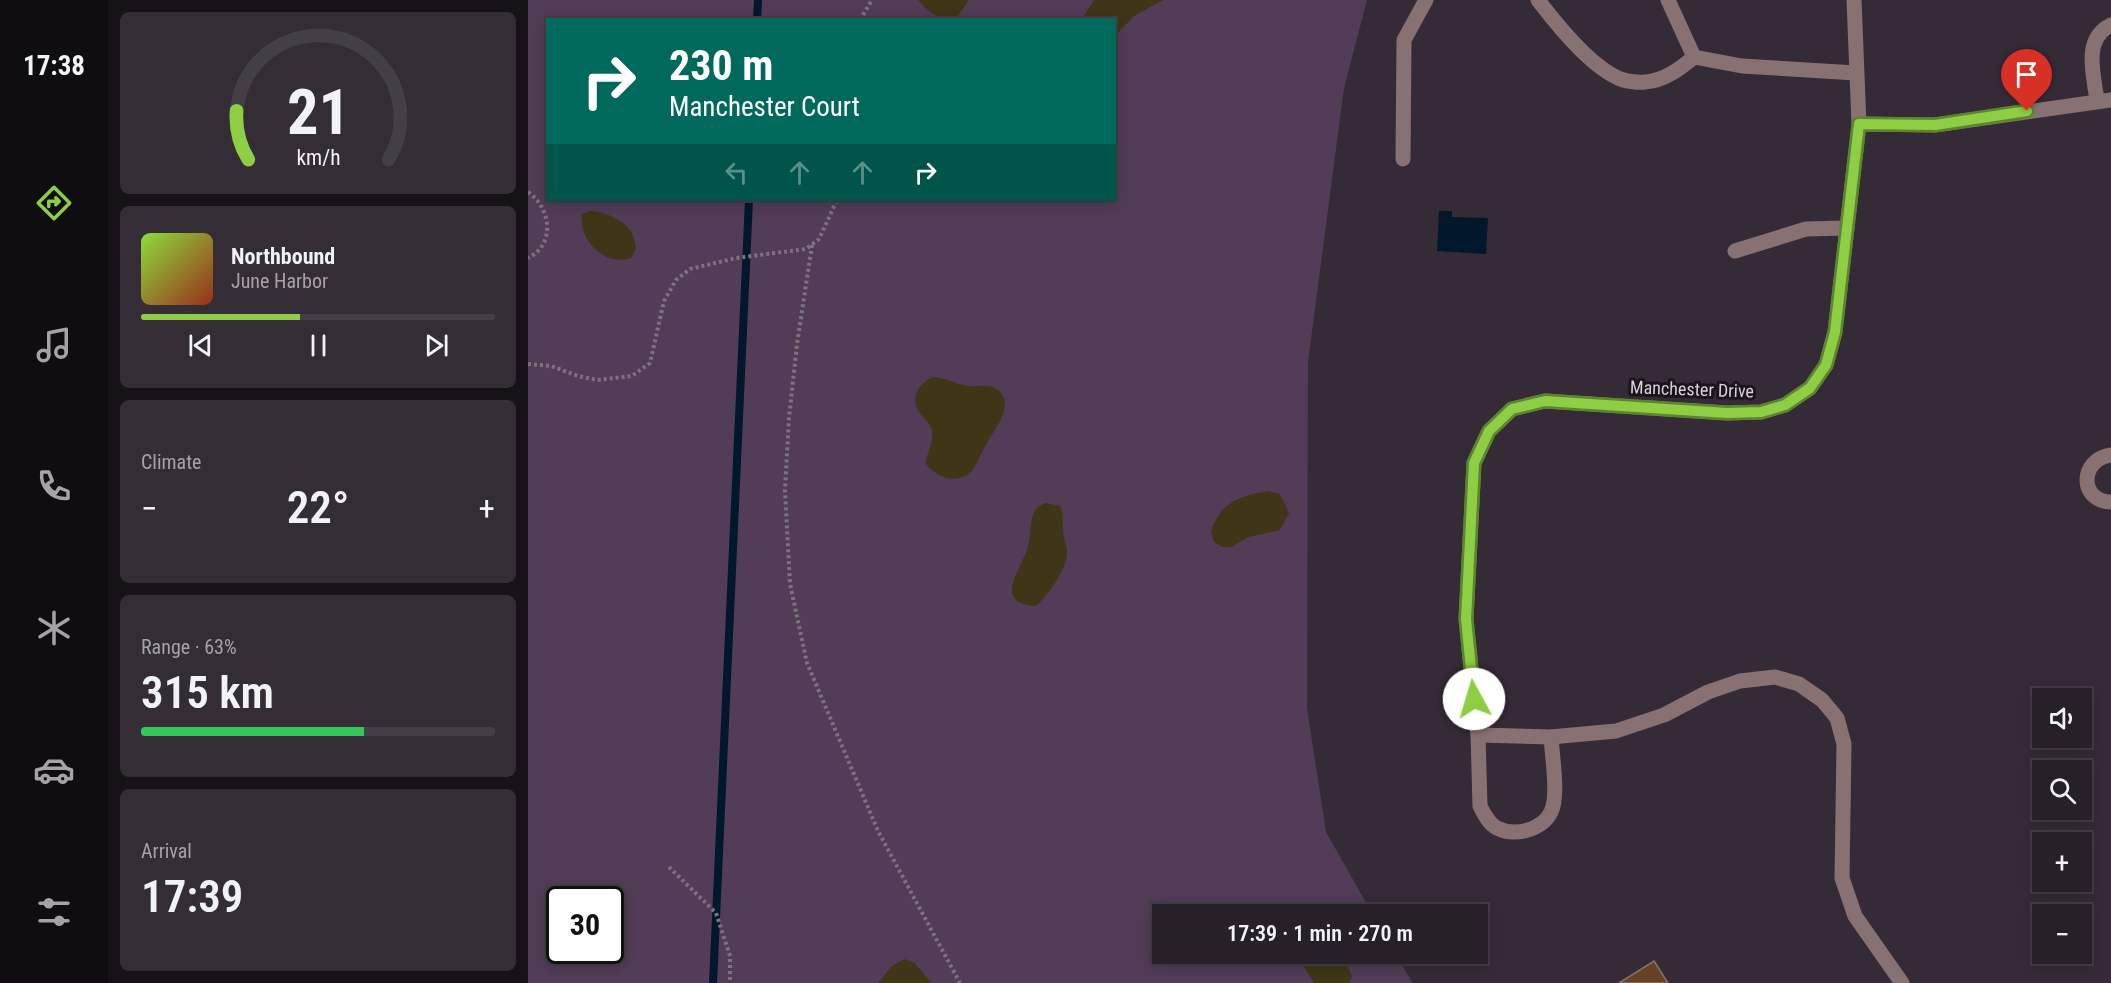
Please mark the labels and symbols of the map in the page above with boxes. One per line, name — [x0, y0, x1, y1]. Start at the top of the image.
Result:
pin — [2001, 49, 2052, 111]
street label: Manchester Drive — [1630, 376, 1754, 402]
position arrow — [1442, 667, 1506, 731]
speed limit sign: 30 — [546, 886, 624, 964]

